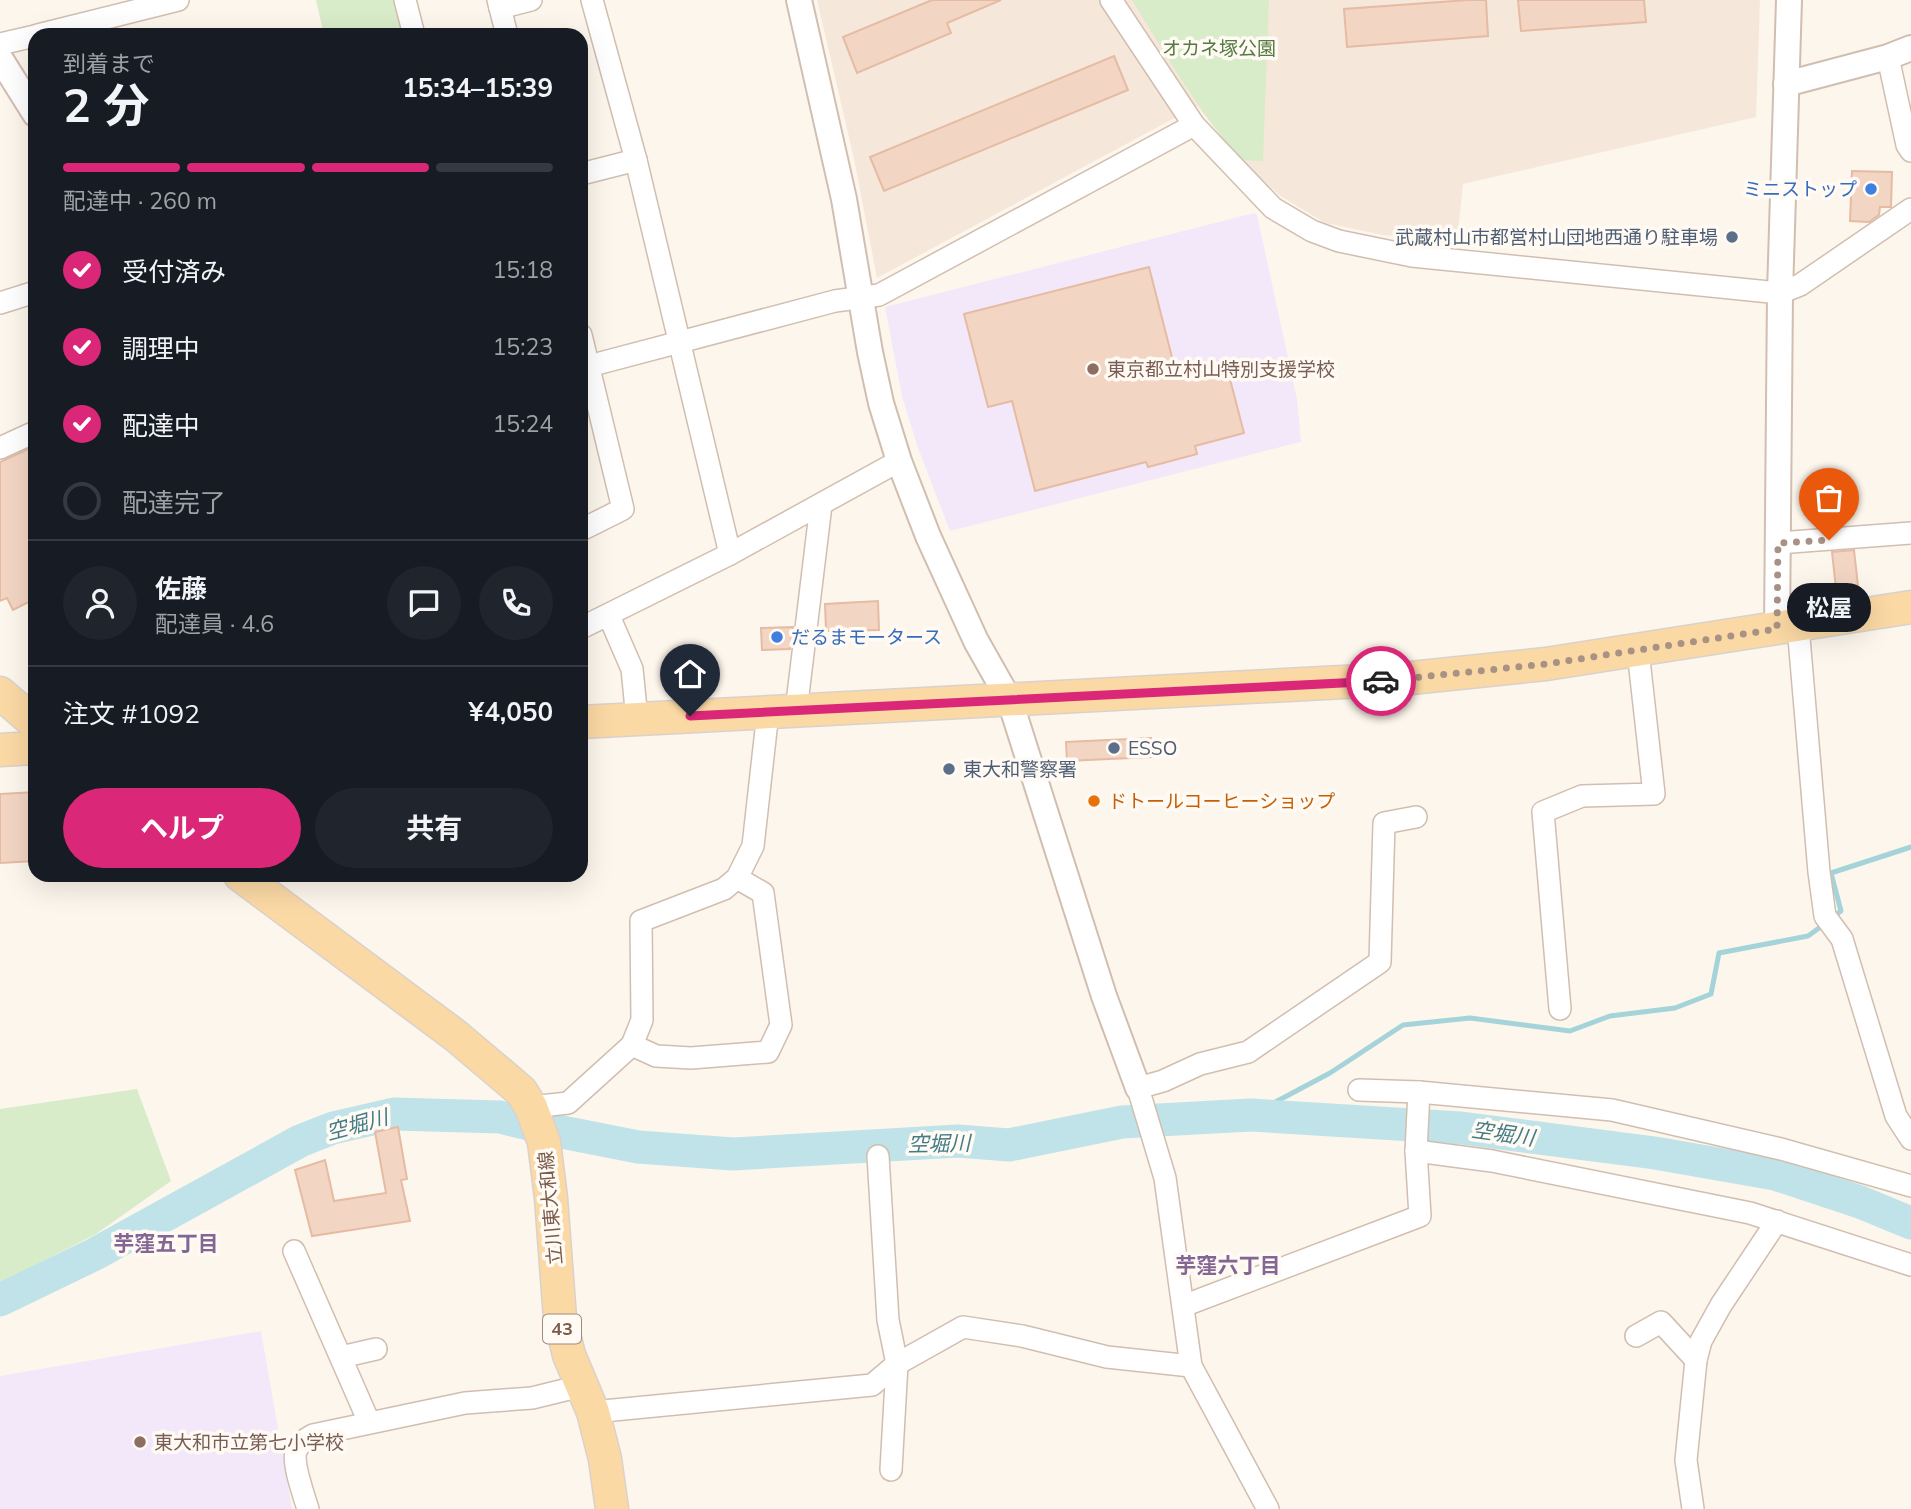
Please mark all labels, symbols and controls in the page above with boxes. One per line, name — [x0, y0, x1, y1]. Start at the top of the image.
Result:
park label: オカネ塚公園 — [1162, 36, 1276, 60]
text: 到着まで — [63, 49, 155, 78]
text: 15:34–15:39 — [402, 71, 553, 104]
text: 2 分 — [63, 76, 149, 134]
place label: ミニストップ — [1743, 177, 1857, 201]
marker: ミニストップ — [1863, 181, 1879, 197]
text: 配達中 · 260 m — [63, 186, 217, 215]
place label: 武蔵村山市都営村山団地西通り駐車場 — [1395, 225, 1718, 249]
marker: 武蔵村山市都営村山団地西通り駐車場 — [1724, 229, 1740, 245]
icon: check — [63, 251, 101, 289]
text: 受付済み — [122, 255, 226, 288]
text: 15:18 — [493, 255, 553, 284]
icon: check — [63, 328, 101, 366]
text: 調理中 — [122, 332, 200, 365]
text: 15:23 — [493, 332, 553, 361]
place label: 東京都立村山特別支援学校 — [1107, 357, 1335, 381]
marker: 東京都立村山特別支援学校 — [1085, 361, 1101, 377]
icon: check — [63, 405, 101, 443]
text: 配達中 — [122, 409, 200, 442]
text: 15:24 — [493, 409, 553, 438]
pin — [1799, 468, 1859, 540]
icon: bag — [1810, 479, 1848, 517]
text: 配達完了 — [122, 486, 226, 519]
button: person — [63, 566, 137, 640]
button: chat — [387, 566, 461, 640]
button: phone — [479, 566, 553, 640]
text: 佐藤 — [155, 572, 207, 605]
callout: 松屋 — [1787, 582, 1871, 631]
text: 松屋 — [1806, 593, 1852, 622]
text: 配達員 · 4.6 — [155, 609, 274, 638]
place label: だるまモータース — [791, 625, 942, 649]
marker: だるまモータース — [769, 629, 785, 645]
pin — [660, 644, 720, 716]
courier — [1346, 646, 1416, 716]
icon: home — [671, 655, 709, 693]
icon: car — [1362, 662, 1400, 700]
text: ¥4,050 — [469, 695, 553, 728]
text: 注文 #1092 — [63, 697, 200, 730]
place label: ESSO — [1128, 736, 1177, 760]
marker: ESSO — [1106, 740, 1122, 756]
place label: 東大和警察署 — [963, 757, 1077, 781]
marker: 東大和警察署 — [941, 761, 957, 777]
button: ヘルプ — [63, 788, 301, 868]
button: 共有 — [315, 788, 553, 868]
place label: ドトールコーヒーショップ — [1108, 789, 1335, 813]
marker: ドトールコーヒーショップ — [1086, 793, 1102, 809]
water label: 空堀川 — [323, 1103, 392, 1145]
water label: 空堀川 — [1470, 1116, 1538, 1151]
water label: 空堀川 — [907, 1129, 973, 1157]
street label: 立川東大和線 — [533, 1150, 567, 1266]
district label: 芋窪五丁目 — [114, 1230, 219, 1256]
district label: 芋窪六丁目 — [1176, 1252, 1281, 1278]
road number: 43 — [543, 1314, 581, 1344]
place label: 東大和市立第七小学校 — [154, 1430, 344, 1454]
marker: 東大和市立第七小学校 — [132, 1434, 148, 1450]

